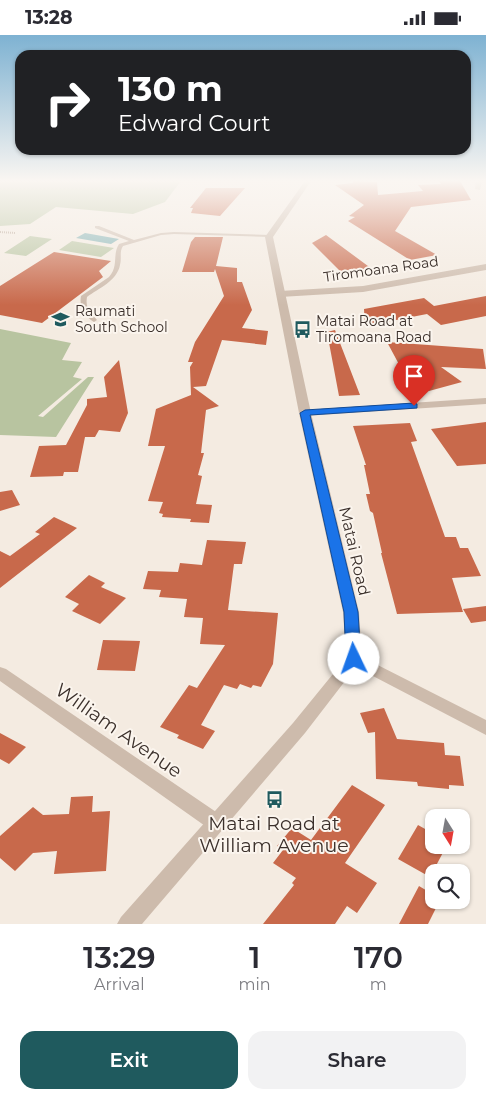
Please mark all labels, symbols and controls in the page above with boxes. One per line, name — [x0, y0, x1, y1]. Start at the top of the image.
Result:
text: 13:28 — [25, 6, 72, 29]
text: 130 m — [118, 67, 223, 110]
icon: right — [35, 70, 100, 135]
text: Edward Court — [118, 110, 270, 137]
street label: Tiromoana Road — [322, 252, 440, 286]
place label: Raumati South School — [75, 302, 168, 336]
school or university icon: Raumati South School — [51, 309, 71, 329]
place label: Matai Road at Tiromoana Road — [316, 312, 432, 346]
bus stop icon: Matai Road at Tiromoana Road — [292, 319, 312, 339]
pin — [393, 355, 435, 406]
icon: arrive — [400, 362, 428, 390]
street label: Matai Road — [335, 505, 374, 597]
position arrow — [327, 632, 379, 684]
street label: William Avenue — [51, 678, 186, 783]
bus stop icon: Matai Road at William Avenue — [264, 790, 284, 810]
north arrow — [425, 809, 470, 854]
map controls — [425, 809, 470, 909]
place label: Matai Road at William Avenue — [199, 812, 349, 857]
button: search — [425, 864, 470, 909]
text: 13:29 — [83, 939, 156, 976]
text: 1 — [249, 939, 260, 976]
text: 170 — [354, 939, 403, 976]
text: Arrival — [94, 975, 145, 994]
text: min — [239, 975, 271, 994]
text: m — [370, 975, 387, 994]
button: Exit — [20, 1031, 238, 1089]
button: Share — [248, 1031, 466, 1089]

